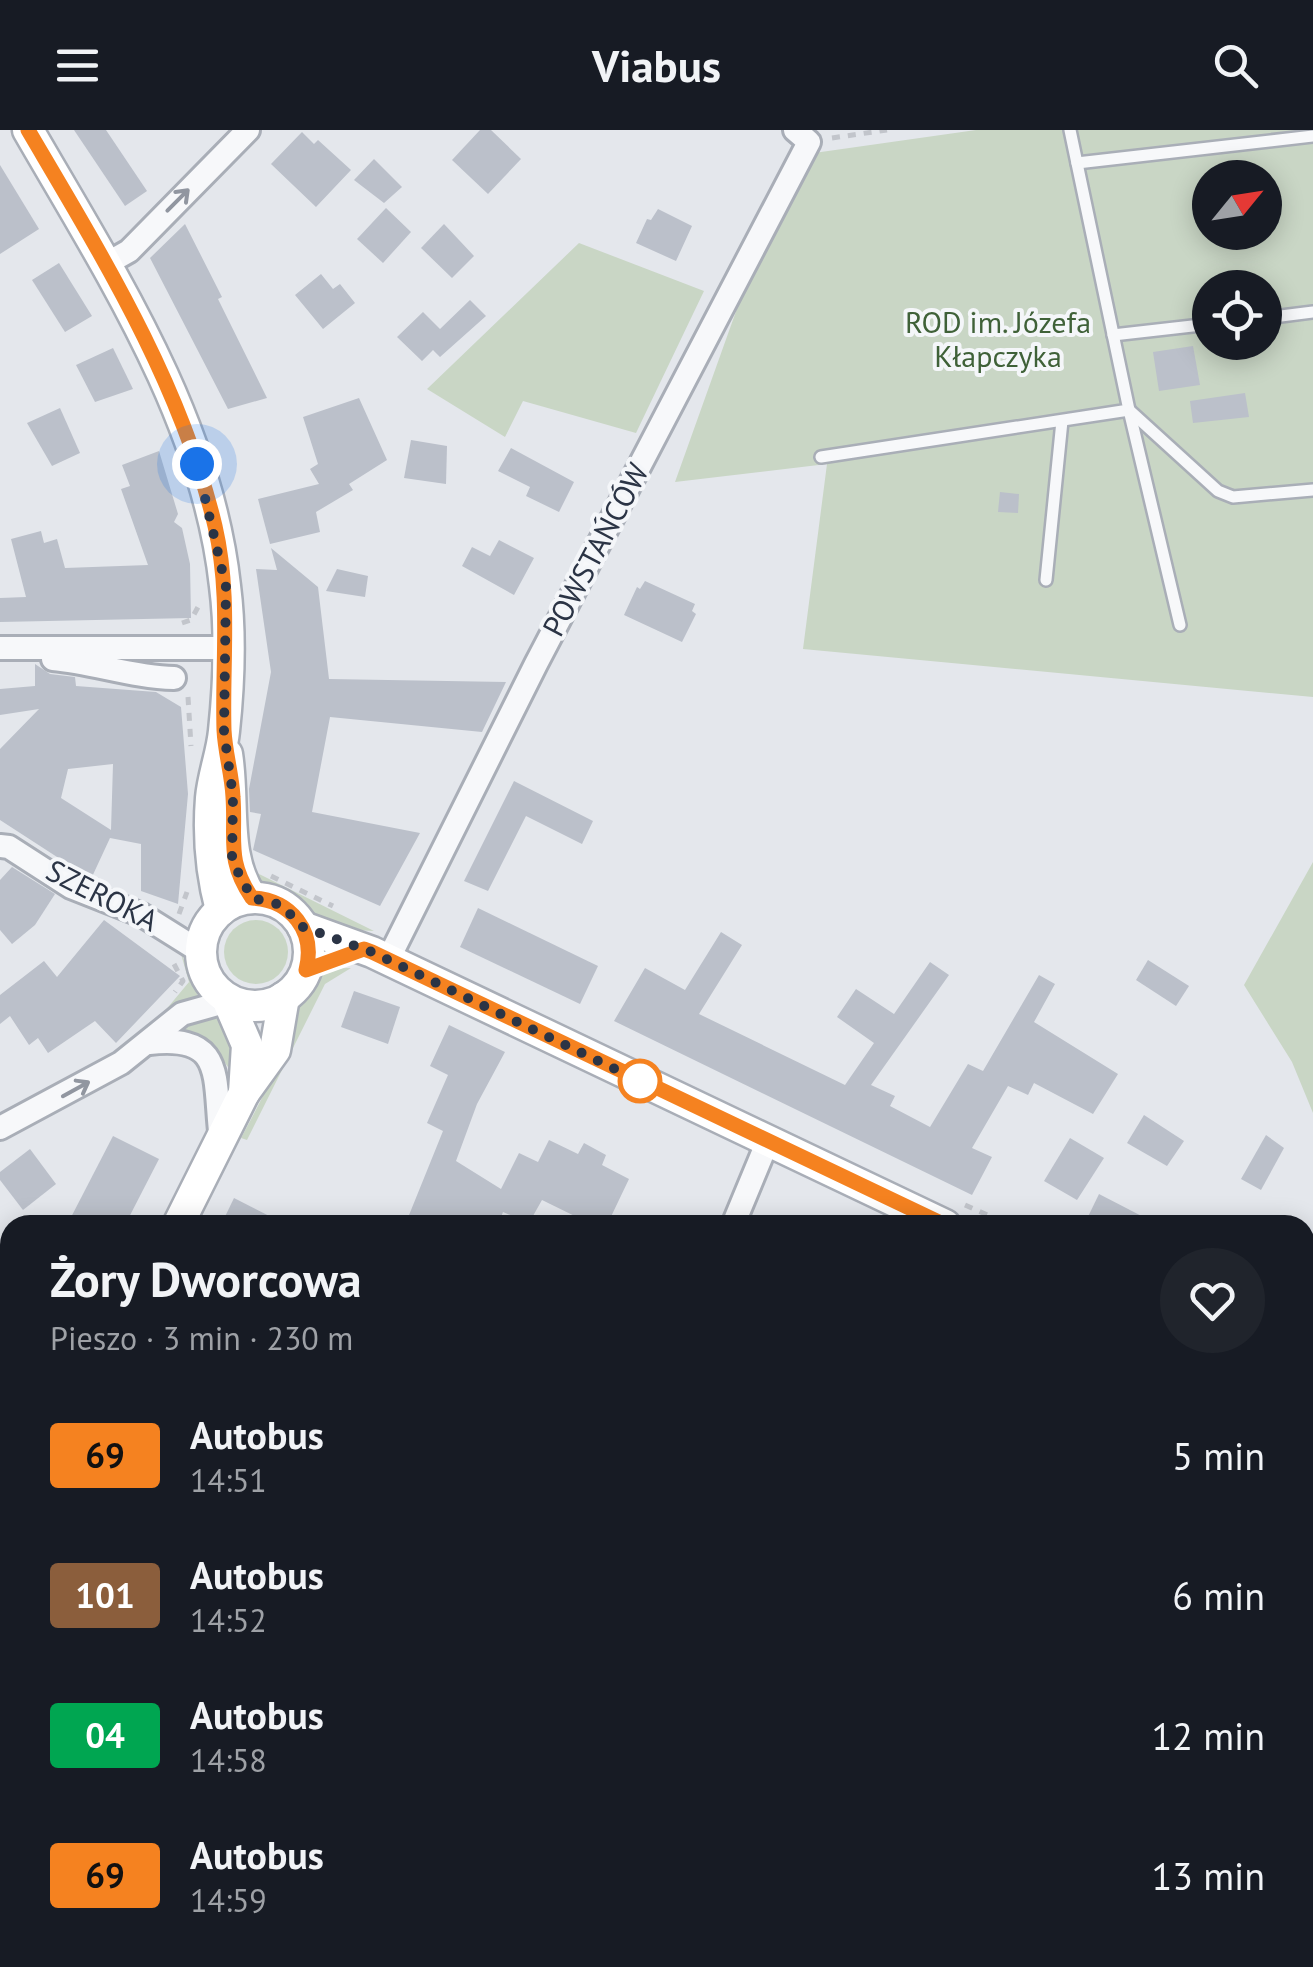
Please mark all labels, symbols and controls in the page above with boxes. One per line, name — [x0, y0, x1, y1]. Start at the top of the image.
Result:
text: Viabus — [592, 36, 721, 94]
icon: menu — [50, 38, 105, 93]
icon: search — [1208, 38, 1263, 93]
north arrow — [1192, 160, 1282, 250]
map controls — [1192, 160, 1282, 360]
one-way arrow — [166, 189, 190, 213]
button: locate — [1192, 270, 1282, 360]
park label: ROD im. Józefa Kłapczyka — [905, 302, 1091, 375]
your location — [172, 439, 222, 489]
street label: POWSTAŃCÓW — [533, 456, 657, 643]
street label: SZEROKA — [40, 850, 166, 940]
unlabelled marker — [619, 1060, 661, 1102]
one-way arrow — [61, 1078, 90, 1098]
text: Żory Dworcowa — [50, 1248, 362, 1310]
button: heart — [1160, 1248, 1265, 1353]
text: Pieszo · 3 min · 230 m — [50, 1317, 353, 1359]
text: Autobus — [190, 1410, 324, 1459]
text: 5 min — [1172, 1431, 1265, 1480]
text: 69 — [85, 1432, 125, 1478]
text: 14:51 — [190, 1459, 267, 1501]
text: Autobus — [190, 1550, 324, 1599]
text: 6 min — [1172, 1571, 1265, 1620]
text: 101 — [75, 1572, 135, 1618]
text: 14:52 — [190, 1599, 267, 1641]
text: Autobus — [190, 1690, 324, 1739]
text: 12 min — [1152, 1711, 1265, 1760]
text: 04 — [85, 1712, 125, 1758]
text: 14:58 — [190, 1739, 267, 1781]
text: Autobus — [190, 1830, 324, 1879]
text: 13 min — [1152, 1851, 1265, 1900]
text: 69 — [85, 1852, 125, 1898]
text: 14:59 — [190, 1879, 267, 1921]

